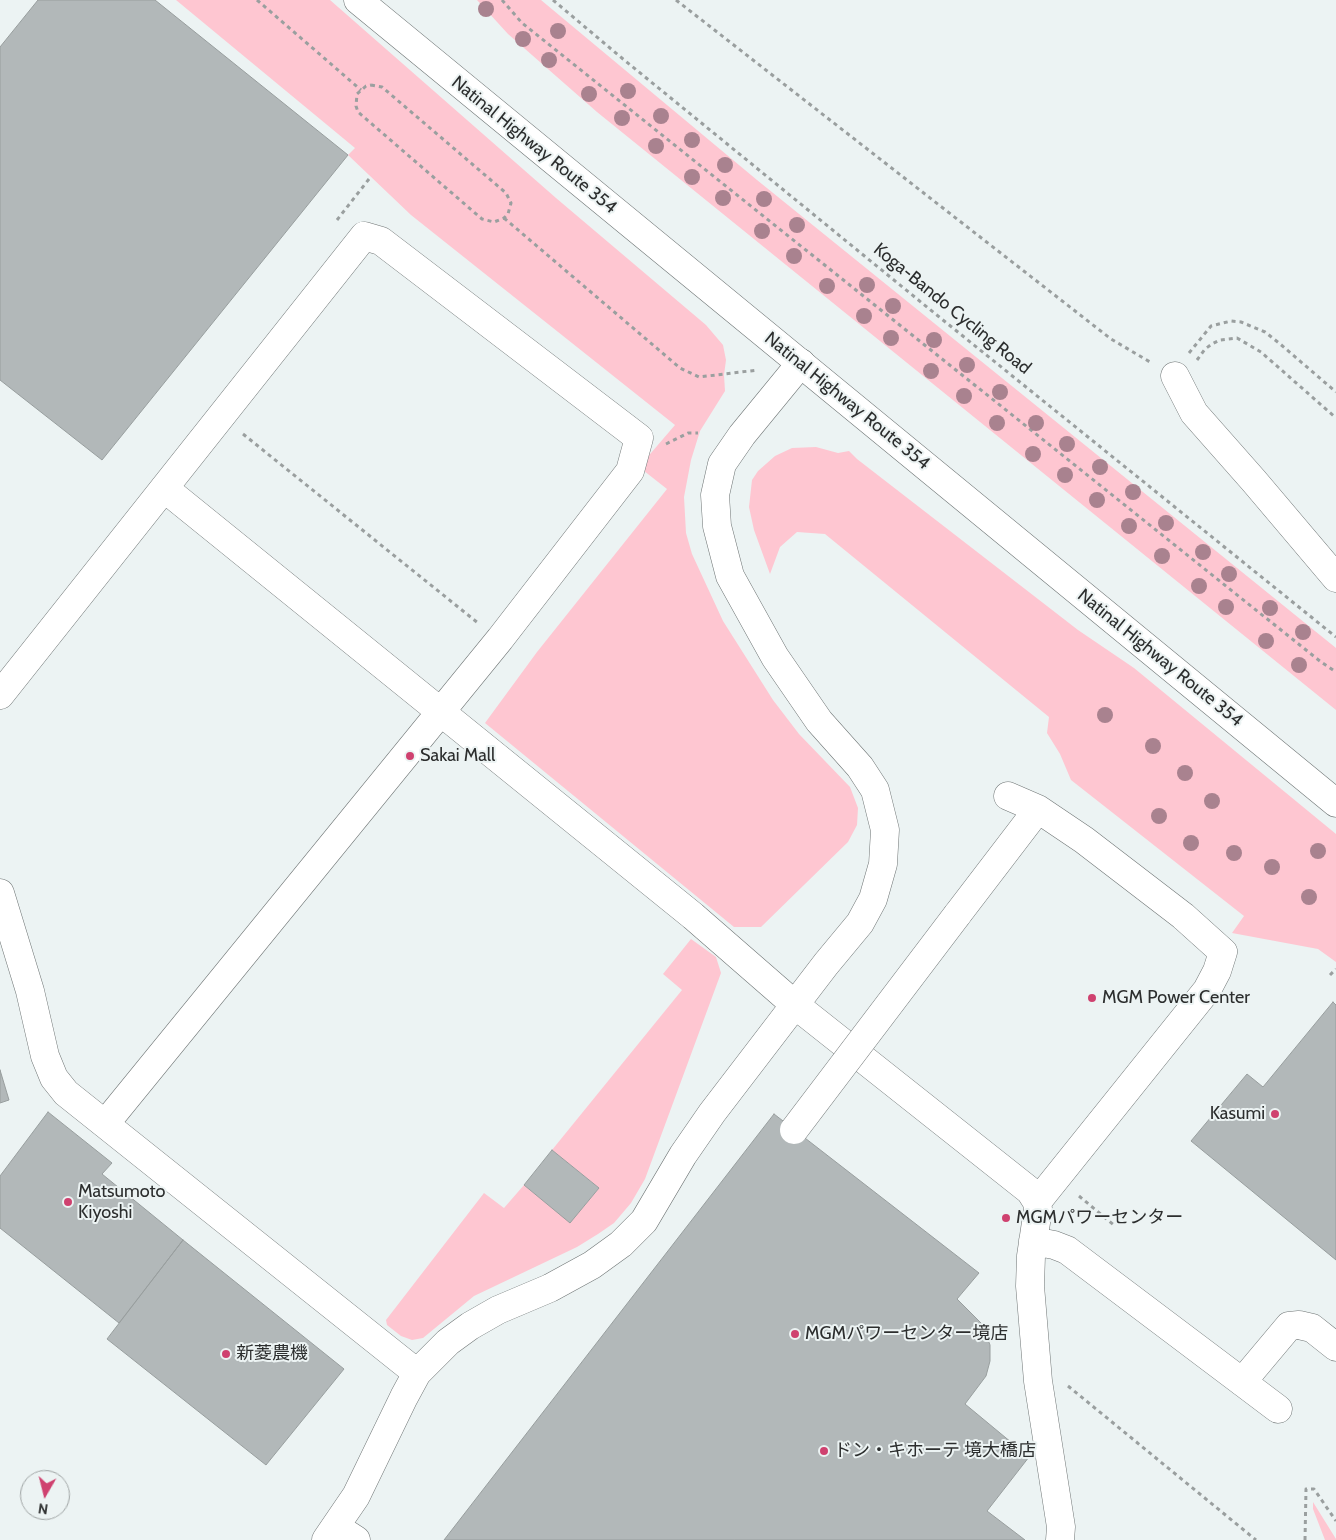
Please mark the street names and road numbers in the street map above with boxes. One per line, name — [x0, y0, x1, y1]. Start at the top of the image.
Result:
street label: Natinal Highway Route 354 — [447, 72, 621, 218]
street label: Koga-Bando Cycling Road — [869, 239, 1035, 379]
street label: Natinal Highway Route 354 — [760, 328, 934, 474]
street label: Natinal Highway Route 354 — [1073, 585, 1247, 731]

